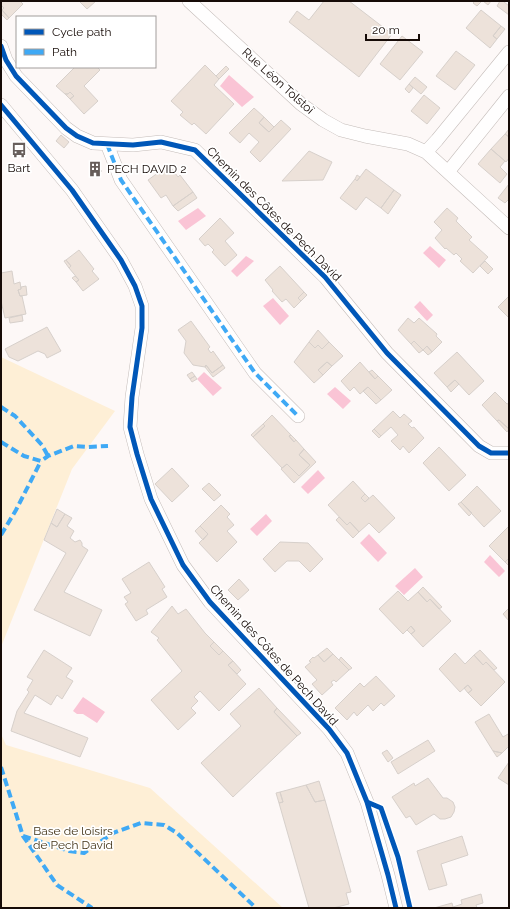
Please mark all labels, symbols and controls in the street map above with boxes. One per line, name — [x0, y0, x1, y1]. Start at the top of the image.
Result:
legend — [16, 16, 156, 68]
scale bar — [366, 16, 419, 42]
text: 20 m — [372, 23, 400, 37]
text: Cycle path — [52, 25, 111, 39]
text: Path — [52, 45, 77, 59]
street label: Rue Léon Tolstoï — [239, 45, 317, 117]
bus stop icon: Bart — [10, 141, 28, 159]
street label: Chemin des Côtes de Pech David — [204, 144, 344, 284]
building icon: PECH DAVID 2 — [86, 160, 104, 178]
place label: Bart — [8, 161, 30, 175]
place label: PECH DAVID 2 — [107, 162, 186, 176]
street label: Chemin des Côtes de Pech David — [207, 582, 341, 728]
park label: Base de loisirs de Pech David — [33, 824, 113, 852]

